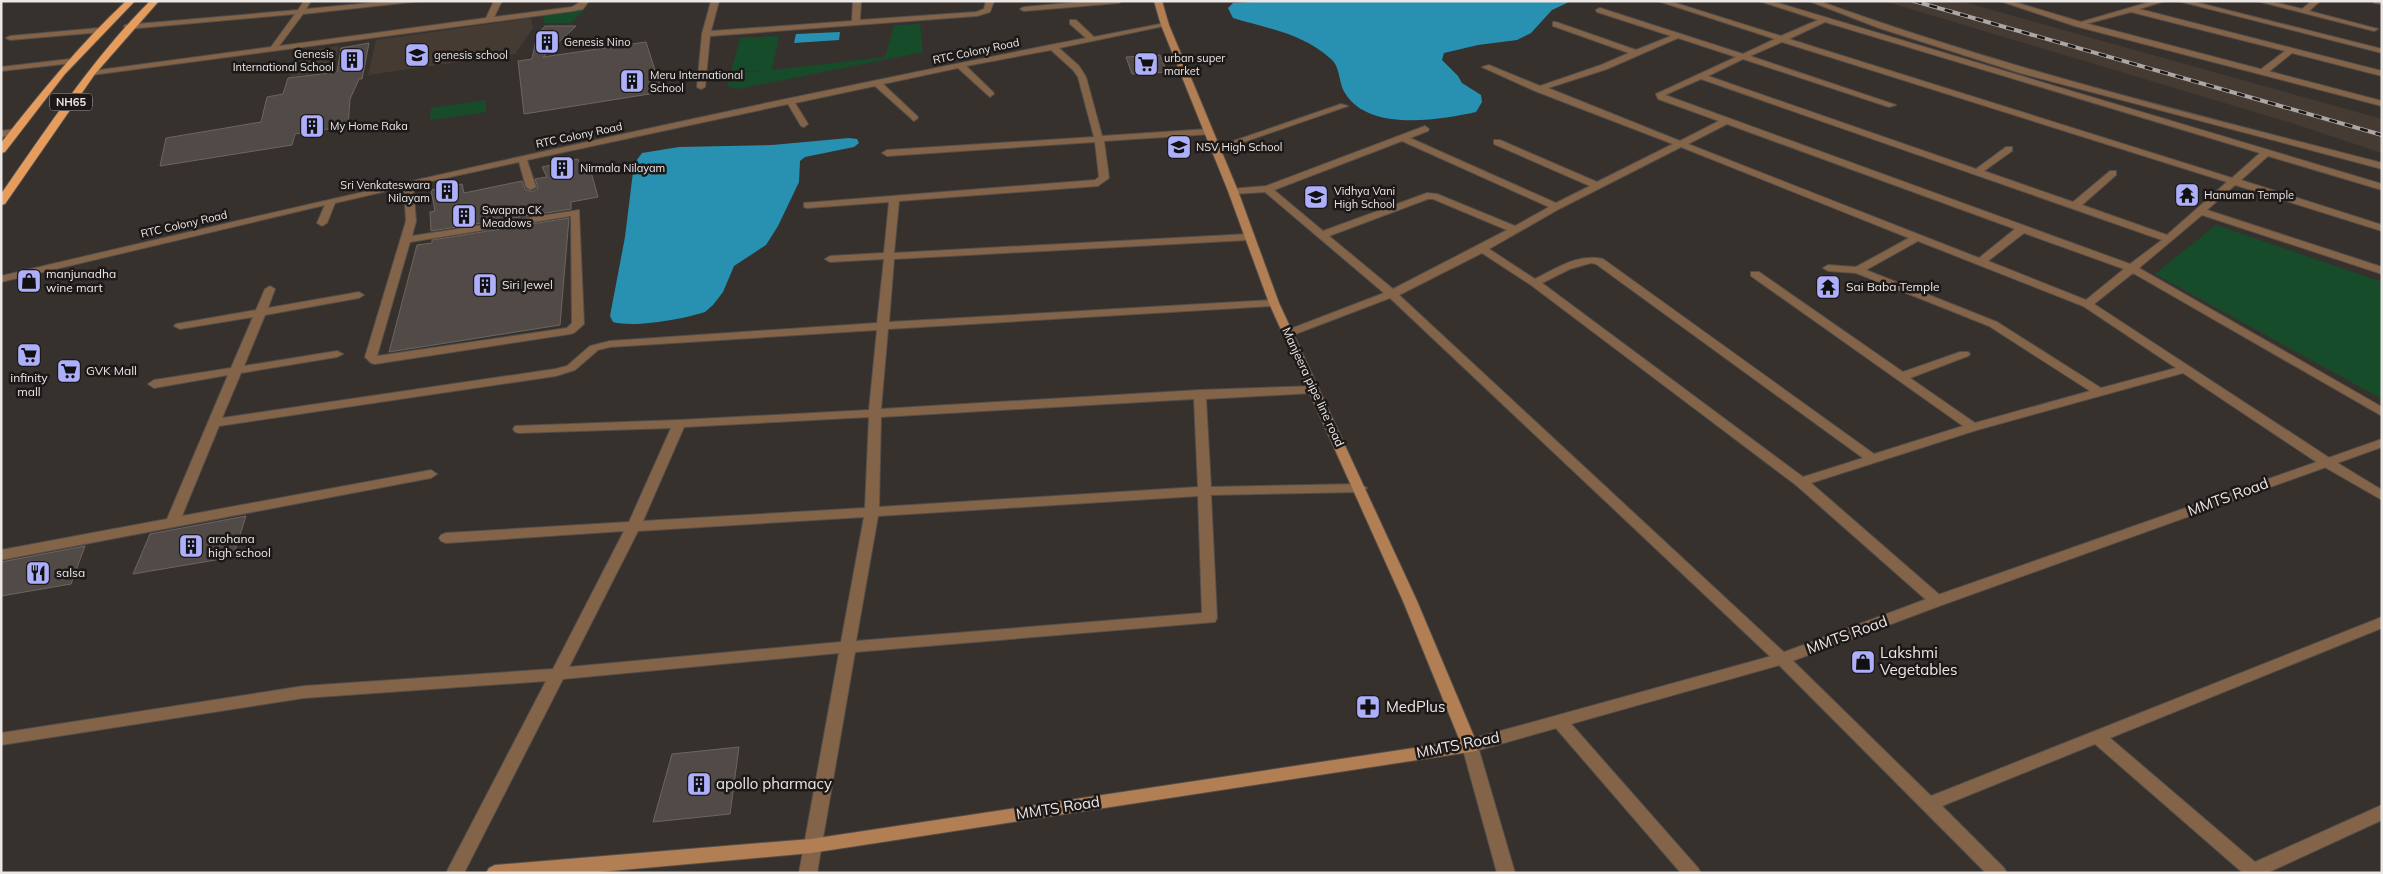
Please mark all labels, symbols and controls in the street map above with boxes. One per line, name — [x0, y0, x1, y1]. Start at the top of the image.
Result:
building icon: Genesis Nino — [534, 29, 560, 55]
place label: Genesis Nino — [564, 35, 630, 49]
street label: RTC Colony Road — [931, 35, 1021, 67]
school or university icon: genesis school — [404, 42, 430, 68]
place label: Genesis International School — [233, 47, 334, 74]
building icon: Genesis International School — [339, 47, 365, 73]
place label: genesis school — [434, 48, 508, 62]
supermarket icon: urban super market — [1133, 51, 1159, 77]
place label: urban super market — [1164, 51, 1225, 78]
building icon: Meru International School — [619, 68, 645, 94]
place label: Meru International School — [650, 68, 743, 95]
road number: NH65 — [50, 94, 92, 110]
building icon: My Home Raka — [299, 113, 325, 139]
place label: My Home Raka — [330, 119, 408, 133]
street label: RTC Colony Road — [534, 119, 624, 151]
school or university icon: NSV High School — [1166, 134, 1192, 160]
place label: NSV High School — [1196, 140, 1282, 154]
building icon: Nirmala Nilayam — [549, 155, 575, 181]
place label: Nirmala Nilayam — [580, 161, 665, 175]
place label: Sri Venkateswara Nilayam — [340, 178, 430, 205]
building icon: Sri Venkateswara Nilayam — [434, 178, 460, 204]
temple icon: Hanuman Temple — [2174, 182, 2200, 208]
school or university icon: Vidhya Vani High School — [1303, 184, 1329, 210]
place label: Vidhya Vani High School — [1334, 184, 1395, 211]
place label: Hanuman Temple — [2204, 188, 2294, 202]
building icon: Swapna CK Meadows — [451, 203, 477, 229]
place label: Swapna CK Meadows — [482, 203, 543, 230]
street label: RTC Colony Road — [139, 207, 229, 241]
place label: manjunadha wine mart — [46, 266, 116, 295]
shop icon: manjunadha wine mart — [16, 268, 42, 294]
building icon: Siri Jewel — [472, 272, 498, 298]
temple icon: Sai Baba Temple — [1815, 274, 1841, 300]
place label: Siri Jewel — [502, 277, 553, 292]
place label: Sai Baba Temple — [1846, 279, 1940, 294]
street label: Manjeera pipe line road — [1279, 325, 1348, 449]
supermarket icon: infinity mall — [16, 342, 42, 368]
supermarket icon: GVK Mall — [56, 358, 82, 384]
place label: GVK Mall — [86, 363, 137, 378]
place label: infinity mall — [10, 370, 48, 399]
street label: MMTS Road — [2185, 473, 2271, 520]
place label: arohana high school — [208, 531, 271, 560]
building icon: arohana high school — [178, 533, 204, 559]
restaurant icon: salsa — [25, 560, 51, 586]
place label: salsa — [56, 565, 85, 580]
street label: MMTS Road — [1804, 611, 1890, 658]
place label: Lakshmi Vegetables — [1880, 643, 1957, 679]
shop icon: Lakshmi Vegetables — [1850, 649, 1876, 675]
pharmacy icon: MedPlus — [1355, 694, 1381, 720]
place label: MedPlus — [1386, 697, 1445, 716]
street label: MMTS Road — [1415, 727, 1501, 762]
building icon: apollo pharmacy — [686, 771, 712, 797]
place label: apollo pharmacy — [716, 774, 832, 793]
street label: MMTS Road — [1015, 792, 1101, 823]

